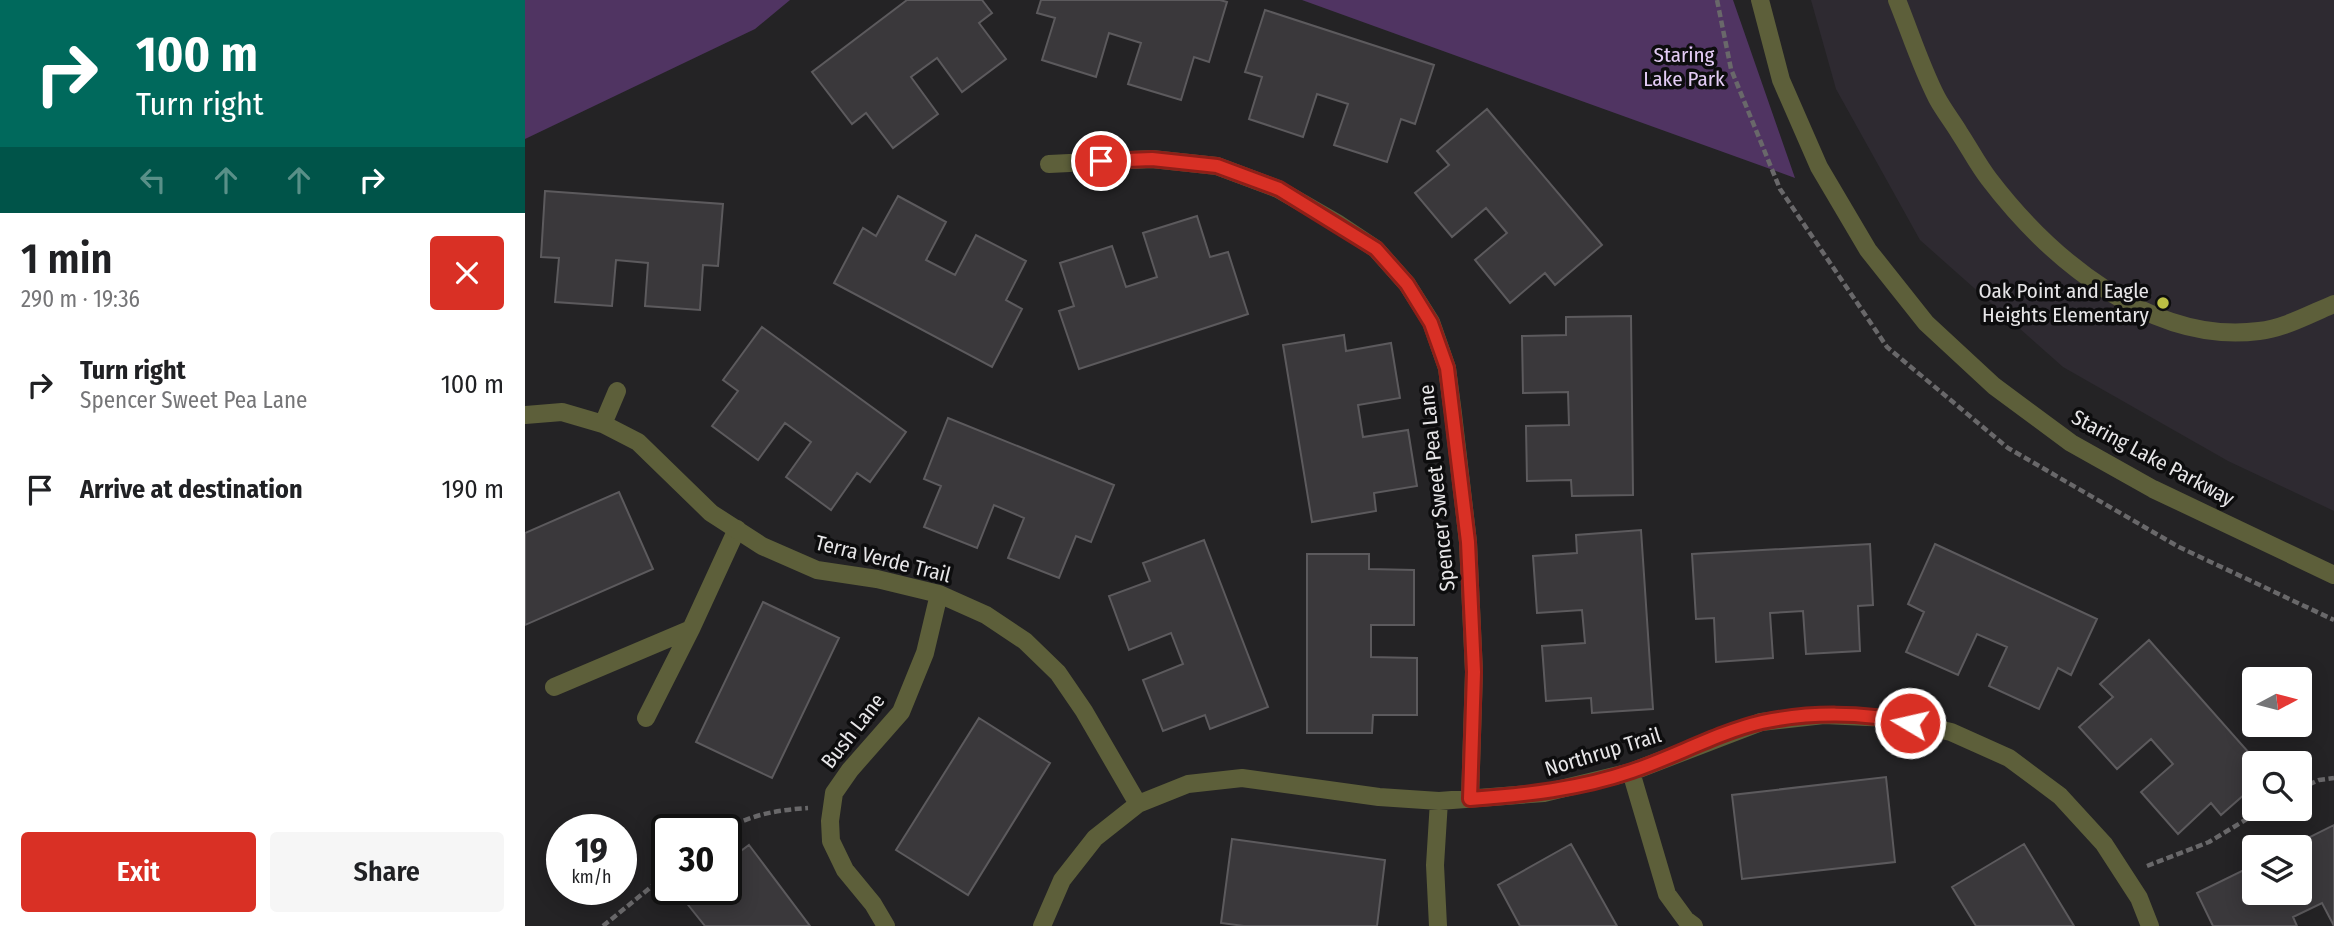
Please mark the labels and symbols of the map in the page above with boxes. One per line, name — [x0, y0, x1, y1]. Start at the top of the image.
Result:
park label: Staring Lake Park — [1643, 42, 1725, 92]
pin — [1071, 131, 1131, 191]
place label: Oak Point and Eagle Heights Elementary — [1979, 278, 2150, 328]
marker: Oak Point and Eagle Heights Elementary — [2155, 295, 2171, 311]
street label: Spencer Sweet Pea Lane — [1413, 383, 1461, 593]
street label: Staring Lake Parkway — [2067, 404, 2239, 512]
street label: Terra Verde Trail — [812, 530, 954, 589]
north arrow — [2242, 667, 2312, 737]
position arrow — [1873, 686, 1947, 760]
street label: Bush Lane — [816, 688, 890, 774]
street label: Northrup Trail — [1542, 722, 1665, 782]
speed limit sign: 30 — [651, 814, 742, 905]

